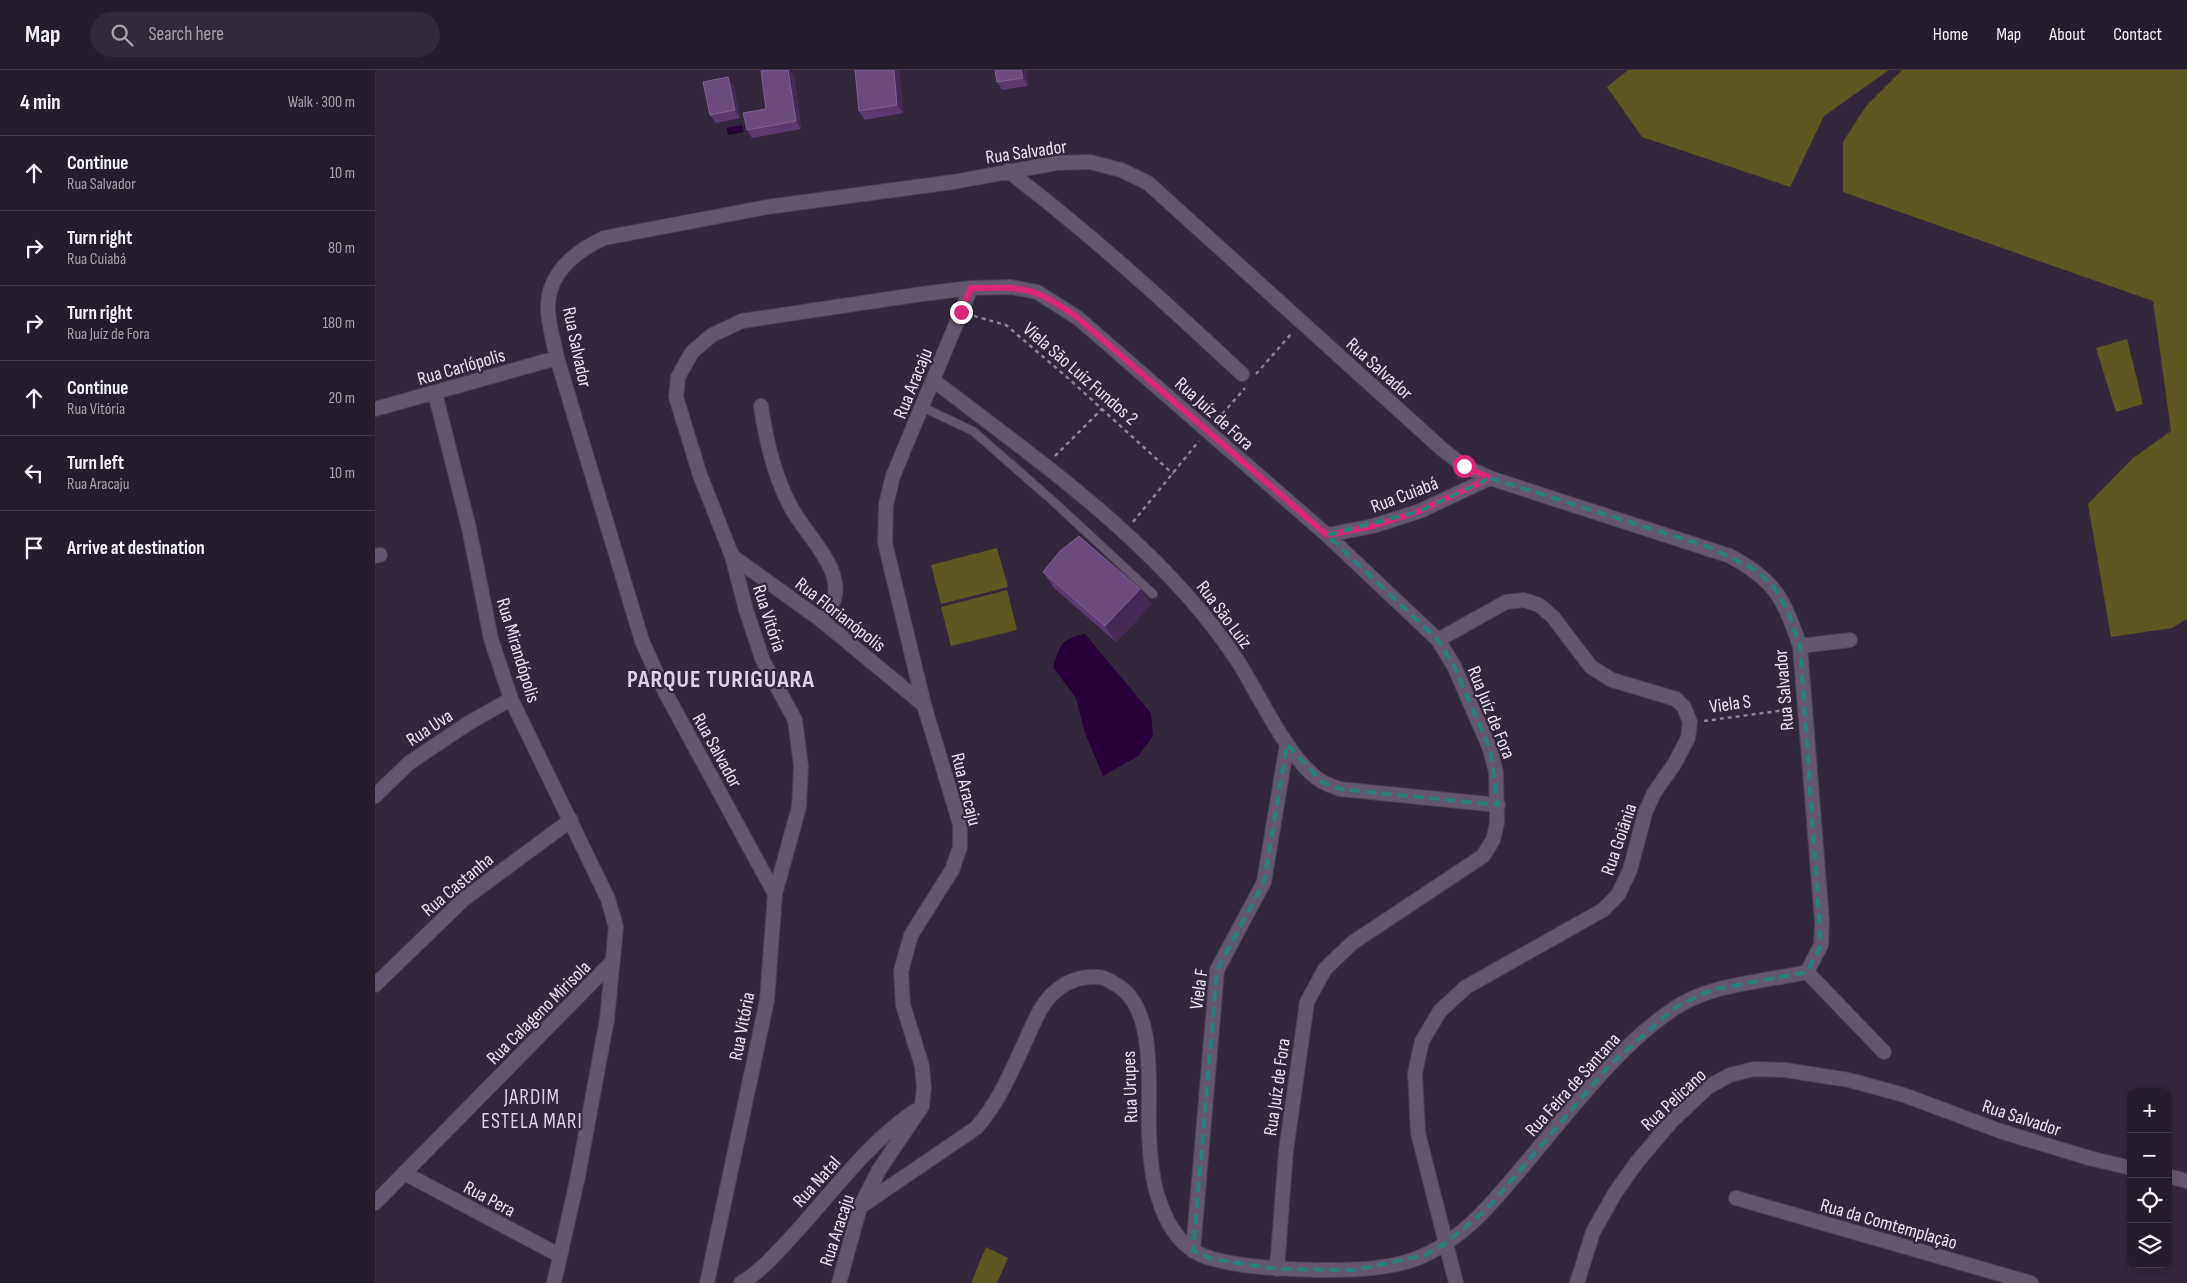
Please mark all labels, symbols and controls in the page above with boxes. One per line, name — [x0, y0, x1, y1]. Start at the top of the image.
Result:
search box — [90, 12, 440, 57]
text: Map — [25, 20, 60, 49]
icon: search — [108, 21, 136, 49]
text: Search here — [148, 23, 224, 46]
text: Home — [1933, 24, 1968, 45]
text: Map — [1996, 24, 2021, 45]
text: About — [2049, 24, 2085, 45]
text: Contact — [2113, 24, 2162, 45]
text: 4 min — [20, 90, 61, 115]
text: Walk · 300 m — [288, 93, 355, 112]
street label: Rua Salvador — [984, 135, 1069, 170]
text: Continue — [67, 152, 128, 175]
icon: ahead — [20, 159, 48, 187]
text: 10 m — [329, 164, 355, 183]
text: Rua Salvador — [67, 175, 136, 194]
text: Turn right — [67, 227, 132, 250]
icon: right — [20, 234, 48, 262]
text: 80 m — [328, 239, 355, 258]
text: Rua Cuiabá — [67, 250, 126, 269]
route end — [950, 301, 973, 324]
text: Turn right — [67, 302, 132, 325]
street label: Rua Salvador — [557, 305, 596, 390]
icon: right — [20, 309, 48, 337]
text: 180 m — [322, 314, 355, 333]
street label: Viela São Luiz Fundos 2 — [1018, 318, 1142, 430]
text: Rua Juíz de Fora — [67, 325, 150, 344]
street label: Rua Salvador — [1341, 333, 1417, 405]
street label: Rua Carlópolis — [415, 344, 508, 391]
street label: Rua Aracaju — [889, 345, 938, 422]
street label: Rua Juíz de Fora — [1170, 373, 1258, 455]
text: Continue — [67, 377, 128, 400]
icon: ahead — [20, 384, 48, 412]
text: 20 m — [328, 389, 355, 408]
text: Rua Vitória — [67, 400, 125, 419]
text: Turn left — [67, 452, 124, 475]
route start — [1453, 455, 1476, 478]
icon: left — [20, 459, 48, 487]
text: 10 m — [329, 464, 355, 483]
street label: Rua Cuiabá — [1368, 472, 1441, 519]
text: Rua Aracaju — [67, 475, 129, 494]
icon: arrive — [20, 534, 48, 562]
text: Arrive at destination — [67, 537, 205, 560]
street label: Rua Florianópolis — [790, 573, 890, 658]
street label: Rua São Luiz — [1191, 577, 1257, 653]
street label: Rua Vitória — [747, 582, 790, 655]
street label: Rua Mirandópolis — [491, 595, 544, 706]
street label: Rua Salvador — [1769, 648, 1800, 732]
street label: Rua Juíz de Fora — [1462, 663, 1520, 762]
district label: PARQUE TURIGUARA — [627, 665, 815, 694]
street label: Viela S — [1708, 690, 1752, 719]
street label: Rua Uva — [402, 705, 457, 752]
street label: Rua Salvador — [687, 709, 747, 792]
street label: Rua Aracaju — [945, 751, 986, 828]
street label: Rua Goiânia — [1596, 801, 1642, 878]
street label: Rua Castanha — [417, 848, 499, 922]
street label: Rua Calageno Mirisola — [482, 956, 596, 1070]
street label: Viela F — [1185, 967, 1214, 1011]
street label: Rua Vitória — [725, 990, 760, 1062]
street label: Rua Feira de Santana — [1521, 1028, 1626, 1142]
street label: Rua Juíz de Fora — [1259, 1037, 1296, 1137]
street label: Rua Urupes — [1118, 1050, 1143, 1123]
street label: Rua Pelicano — [1637, 1064, 1711, 1136]
district label: JARDIM ESTELA MARI — [481, 1085, 583, 1134]
map controls — [2127, 1088, 2172, 1268]
button: + — [2127, 1088, 2172, 1133]
street label: Rua Salvador — [1979, 1095, 2064, 1142]
button: − — [2127, 1133, 2172, 1178]
street label: Rua Natal — [788, 1152, 846, 1212]
street label: Rua Pera — [460, 1176, 519, 1222]
button: locate — [2127, 1178, 2172, 1223]
street label: Rua Aracaju — [815, 1192, 860, 1269]
street label: Rua da Comtemplação — [1817, 1194, 1960, 1255]
button: layers — [2127, 1223, 2172, 1268]

